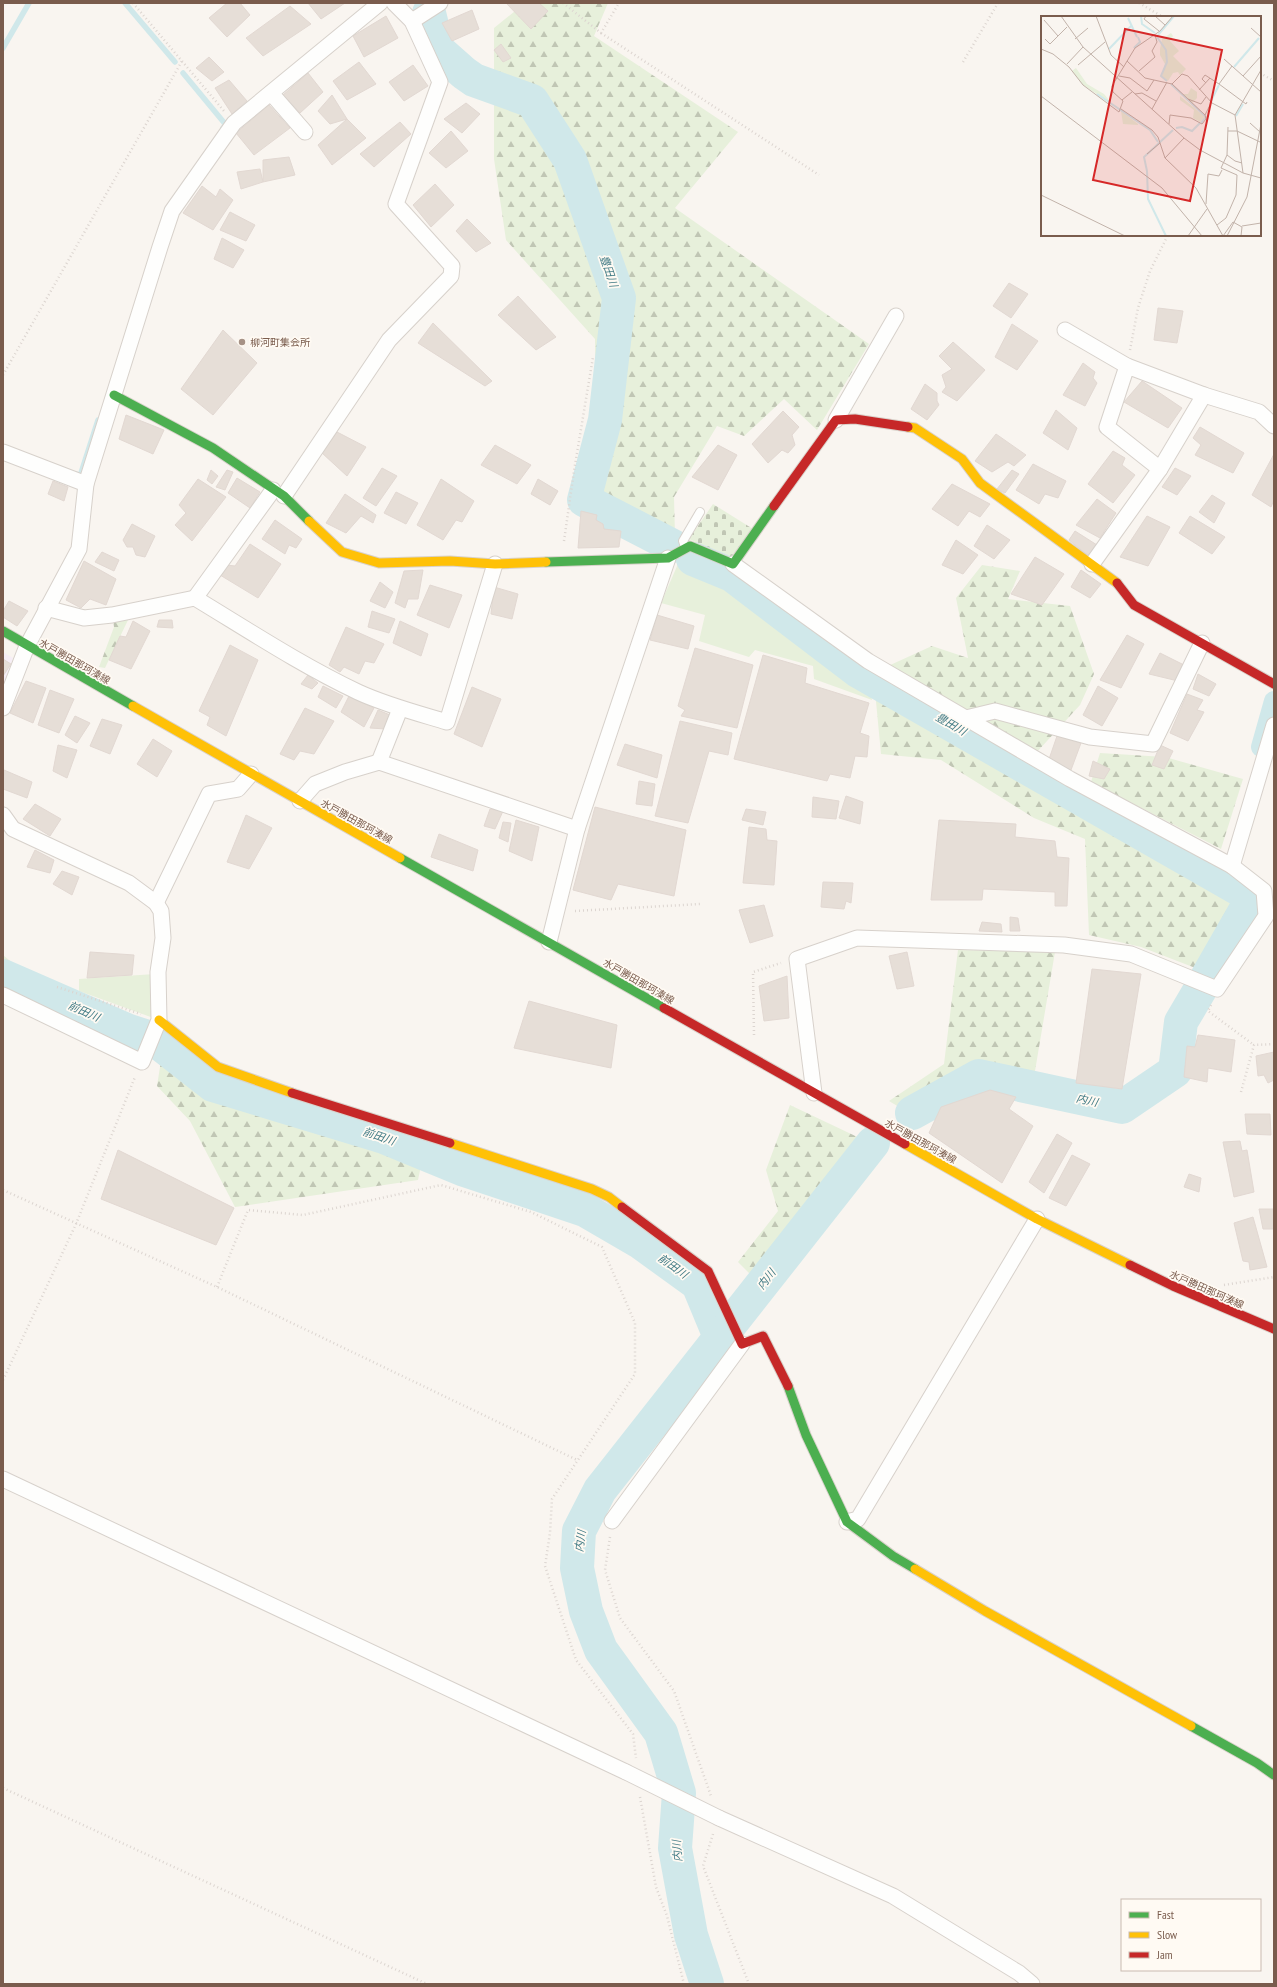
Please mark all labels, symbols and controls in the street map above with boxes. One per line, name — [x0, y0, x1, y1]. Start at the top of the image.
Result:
inset map — [1041, 16, 1261, 236]
water label: 豊田川 — [597, 253, 621, 290]
place label: 柳河町集会所 — [250, 336, 310, 349]
marker: 柳河町集会所 — [237, 337, 247, 347]
street label: 水戸勝田那珂湊線 — [37, 636, 113, 687]
water label: 豊田川 — [933, 710, 970, 739]
street label: 水戸勝田那珂湊線 — [319, 796, 395, 847]
street label: 水戸勝田那珂湊線 — [601, 956, 677, 1007]
water label: 前田川 — [66, 998, 103, 1025]
water label: 内川 — [1075, 1091, 1100, 1110]
street label: 水戸勝田那珂湊線 — [883, 1116, 959, 1167]
water label: 前田川 — [361, 1124, 398, 1148]
water label: 前田川 — [655, 1251, 691, 1282]
water label: 内川 — [754, 1265, 779, 1292]
street label: 水戸勝田那珂湊線 — [1168, 1267, 1246, 1312]
water label: 内川 — [572, 1528, 589, 1553]
water label: 内川 — [669, 1839, 685, 1862]
legend — [1121, 1899, 1261, 1971]
text: Fast — [1157, 1907, 1175, 1922]
text: Slow — [1157, 1927, 1178, 1942]
text: Jam — [1156, 1947, 1173, 1962]

